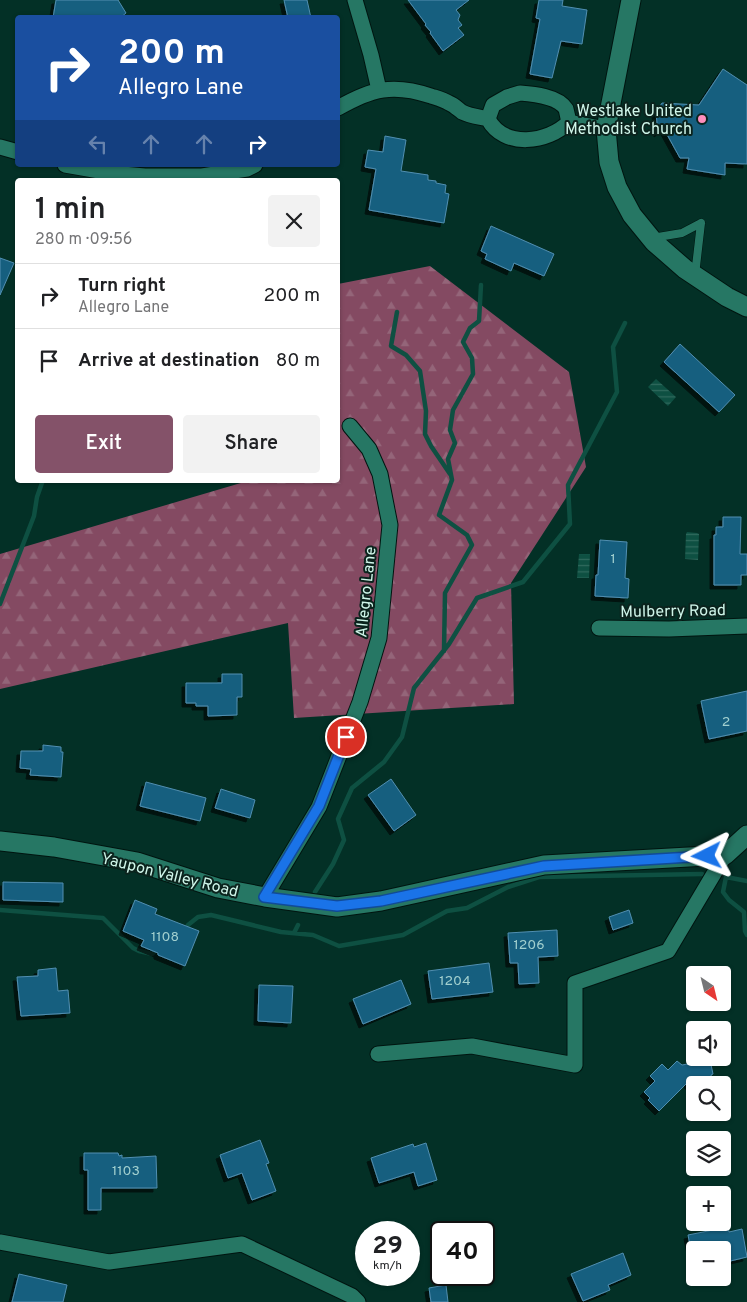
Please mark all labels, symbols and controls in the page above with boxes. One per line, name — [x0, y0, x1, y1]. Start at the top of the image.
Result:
text: 200 m — [118, 32, 225, 76]
icon: right — [35, 35, 100, 100]
text: Allegro Lane — [118, 75, 243, 102]
place label: Westlake United Methodist Church — [565, 102, 692, 140]
marker: Westlake United Methodist Church — [696, 113, 708, 125]
icon: left — [84, 130, 112, 158]
icon: ahead — [137, 130, 165, 158]
icon: ahead — [190, 130, 218, 158]
icon: right — [243, 130, 271, 158]
text: 1 min — [35, 192, 106, 229]
button: close — [268, 195, 320, 247]
text: 280 m · 09:56 — [35, 230, 132, 250]
text: Turn right — [78, 274, 166, 298]
icon: right — [35, 282, 63, 310]
text: 200 m — [264, 284, 320, 308]
text: Allegro Lane — [78, 298, 169, 318]
icon: arrive — [35, 347, 63, 375]
text: Arrive at destination — [78, 349, 259, 373]
text: 80 m — [276, 349, 320, 373]
button: Exit — [35, 415, 173, 473]
button: Share — [183, 415, 320, 473]
street label: Allegro Lane — [352, 546, 382, 639]
house number: 1 — [610, 551, 616, 568]
street label: Mulberry Road — [620, 601, 726, 623]
house number: 2 — [722, 714, 730, 731]
pin — [325, 716, 367, 758]
icon: arrive — [332, 723, 360, 751]
position arrow — [680, 829, 732, 881]
street label: Yaupon Valley Road — [99, 849, 240, 903]
house number: 1108 — [151, 929, 179, 946]
house number: 1206 — [513, 937, 545, 954]
north arrow — [686, 966, 731, 1011]
map controls — [686, 966, 731, 1286]
house number: 1204 — [439, 973, 471, 990]
button: sound — [686, 1021, 731, 1066]
button: search — [686, 1076, 731, 1121]
button: layers — [686, 1131, 731, 1176]
house number: 1103 — [112, 1163, 140, 1180]
button: + — [686, 1186, 731, 1231]
speed limit sign: 40 — [430, 1221, 495, 1286]
text: 29 — [372, 1231, 403, 1263]
button: − — [686, 1241, 731, 1286]
text: km/h — [373, 1258, 402, 1274]

